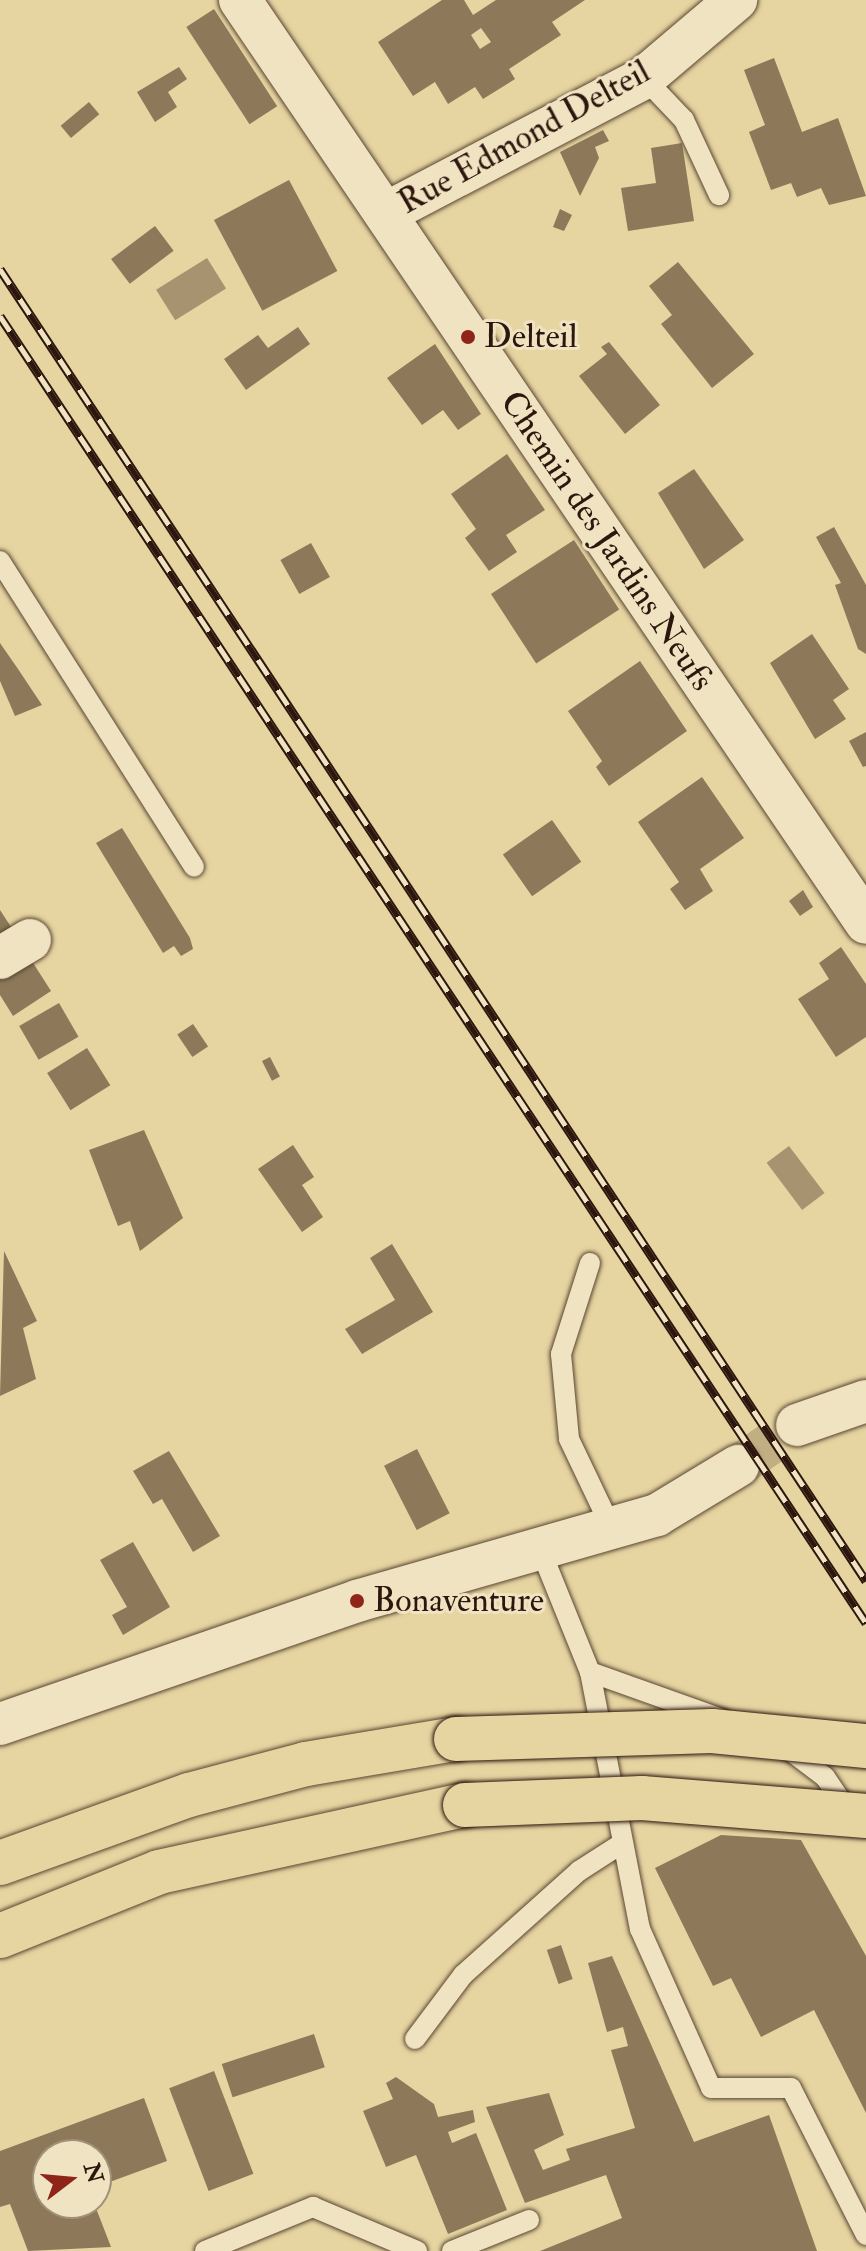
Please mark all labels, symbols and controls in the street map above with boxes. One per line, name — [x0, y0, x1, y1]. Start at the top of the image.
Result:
street label: Rue Edmond Delteil — [391, 51, 657, 223]
place label: Delteil — [484, 317, 577, 357]
marker: Delteil — [459, 328, 477, 346]
street label: Chemin des Jardins Neufs — [491, 383, 723, 699]
place label: Bonaventure — [373, 1581, 544, 1621]
marker: Bonaventure — [348, 1592, 366, 1610]
north arrow — [32, 2139, 112, 2219]
text: N — [77, 2160, 109, 2186]

